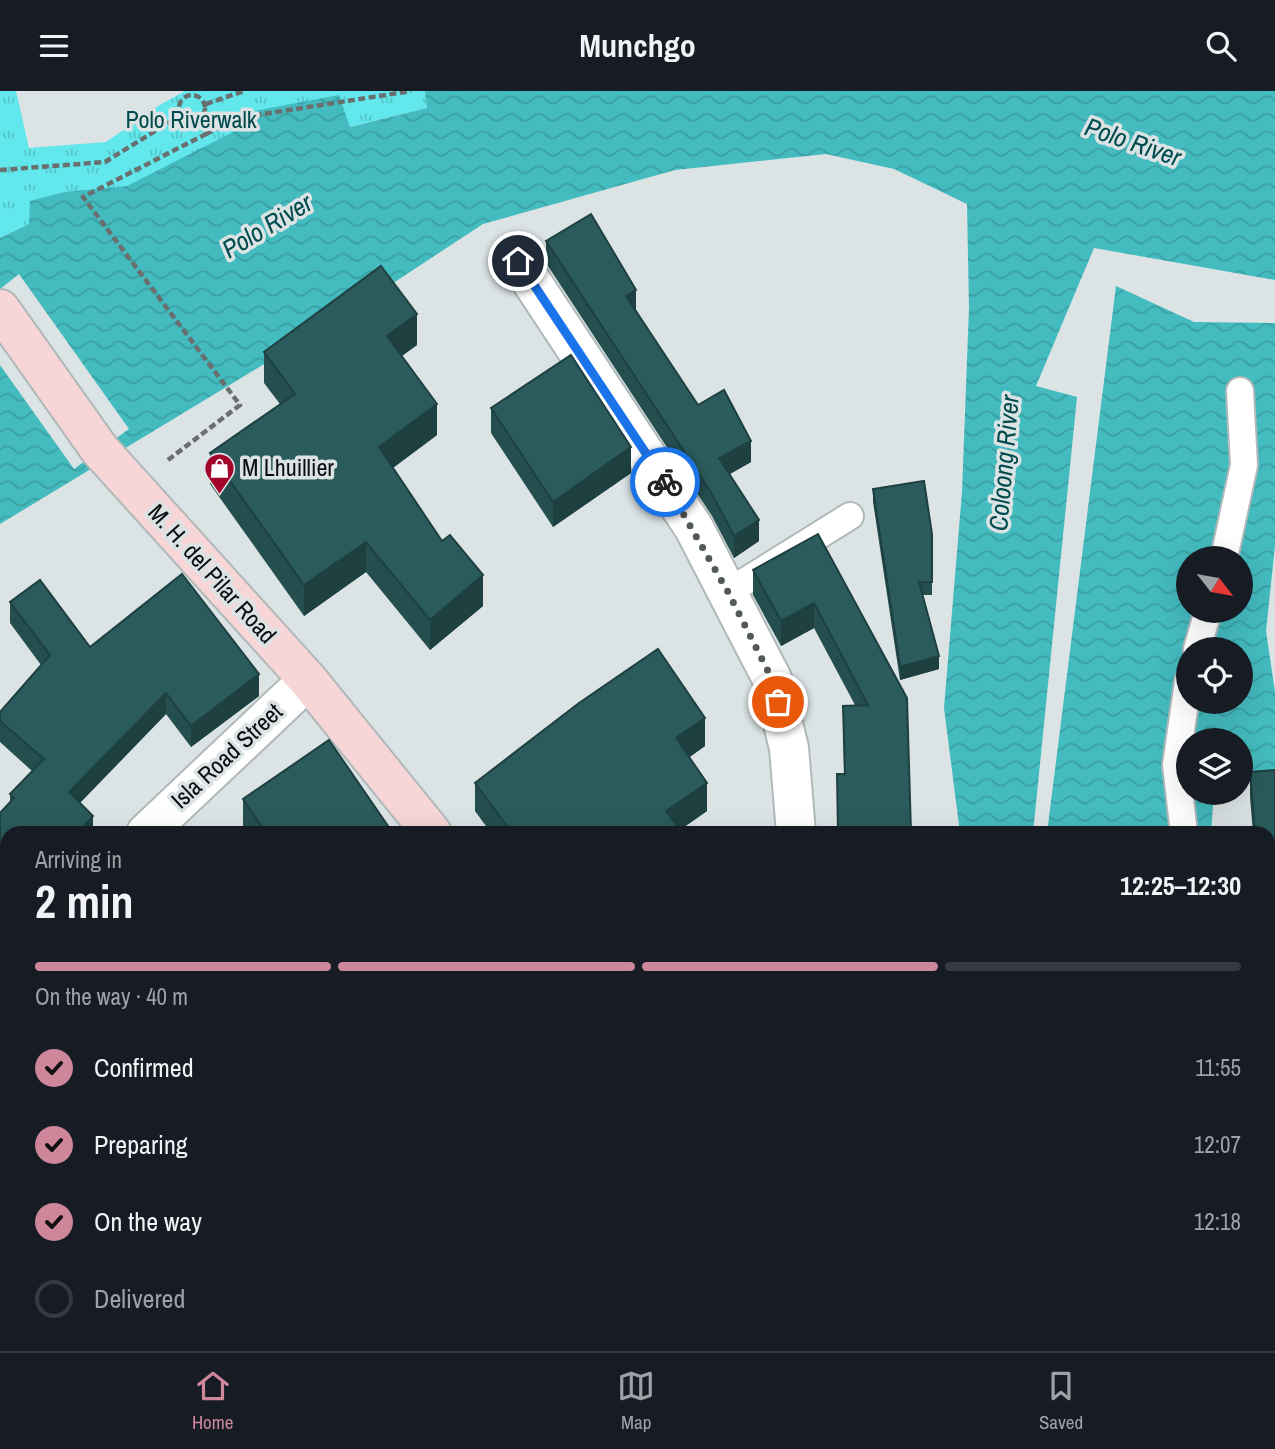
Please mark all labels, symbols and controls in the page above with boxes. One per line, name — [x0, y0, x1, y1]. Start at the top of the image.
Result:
text: Munchgo — [579, 24, 696, 67]
icon: menu — [35, 27, 73, 65]
icon: search — [1202, 27, 1240, 65]
park label: Polo Riverwalk — [125, 103, 257, 135]
water label: Polo River — [1080, 109, 1187, 175]
water label: Polo River — [215, 184, 319, 266]
pin — [488, 231, 548, 291]
icon: home — [499, 242, 537, 280]
water label: Coloong River — [980, 393, 1027, 532]
courier — [630, 447, 700, 517]
shop icon: M Lhuillier — [202, 451, 236, 495]
place label: M Lhuillier — [242, 451, 334, 483]
icon: bike — [646, 463, 684, 501]
street label: M. H. del Pilar Road — [142, 497, 284, 650]
north arrow — [1176, 546, 1253, 623]
map controls — [1176, 546, 1253, 805]
button: locate — [1176, 637, 1253, 714]
pin — [748, 672, 808, 732]
icon: bag — [759, 683, 797, 721]
street label: Isla Road Street — [164, 695, 289, 815]
button: layers — [1176, 728, 1253, 805]
text: Arriving in — [35, 844, 122, 875]
text: 12:25–12:30 — [1120, 868, 1241, 903]
text: 2 min — [35, 870, 134, 932]
text: On the way · 40 m — [35, 981, 188, 1012]
icon: check — [35, 1049, 73, 1087]
text: Confirmed — [94, 1050, 194, 1085]
text: 11:55 — [1195, 1052, 1241, 1083]
icon: check — [35, 1126, 73, 1164]
text: Preparing — [94, 1127, 188, 1162]
text: 12:07 — [1194, 1129, 1241, 1160]
icon: check — [35, 1203, 73, 1241]
text: On the way — [94, 1204, 202, 1239]
text: 12:18 — [1194, 1206, 1241, 1237]
text: Delivered — [94, 1281, 185, 1316]
tab: Home — [192, 1367, 233, 1435]
tab: Map — [617, 1367, 655, 1435]
tab: Saved — [1039, 1367, 1083, 1435]

